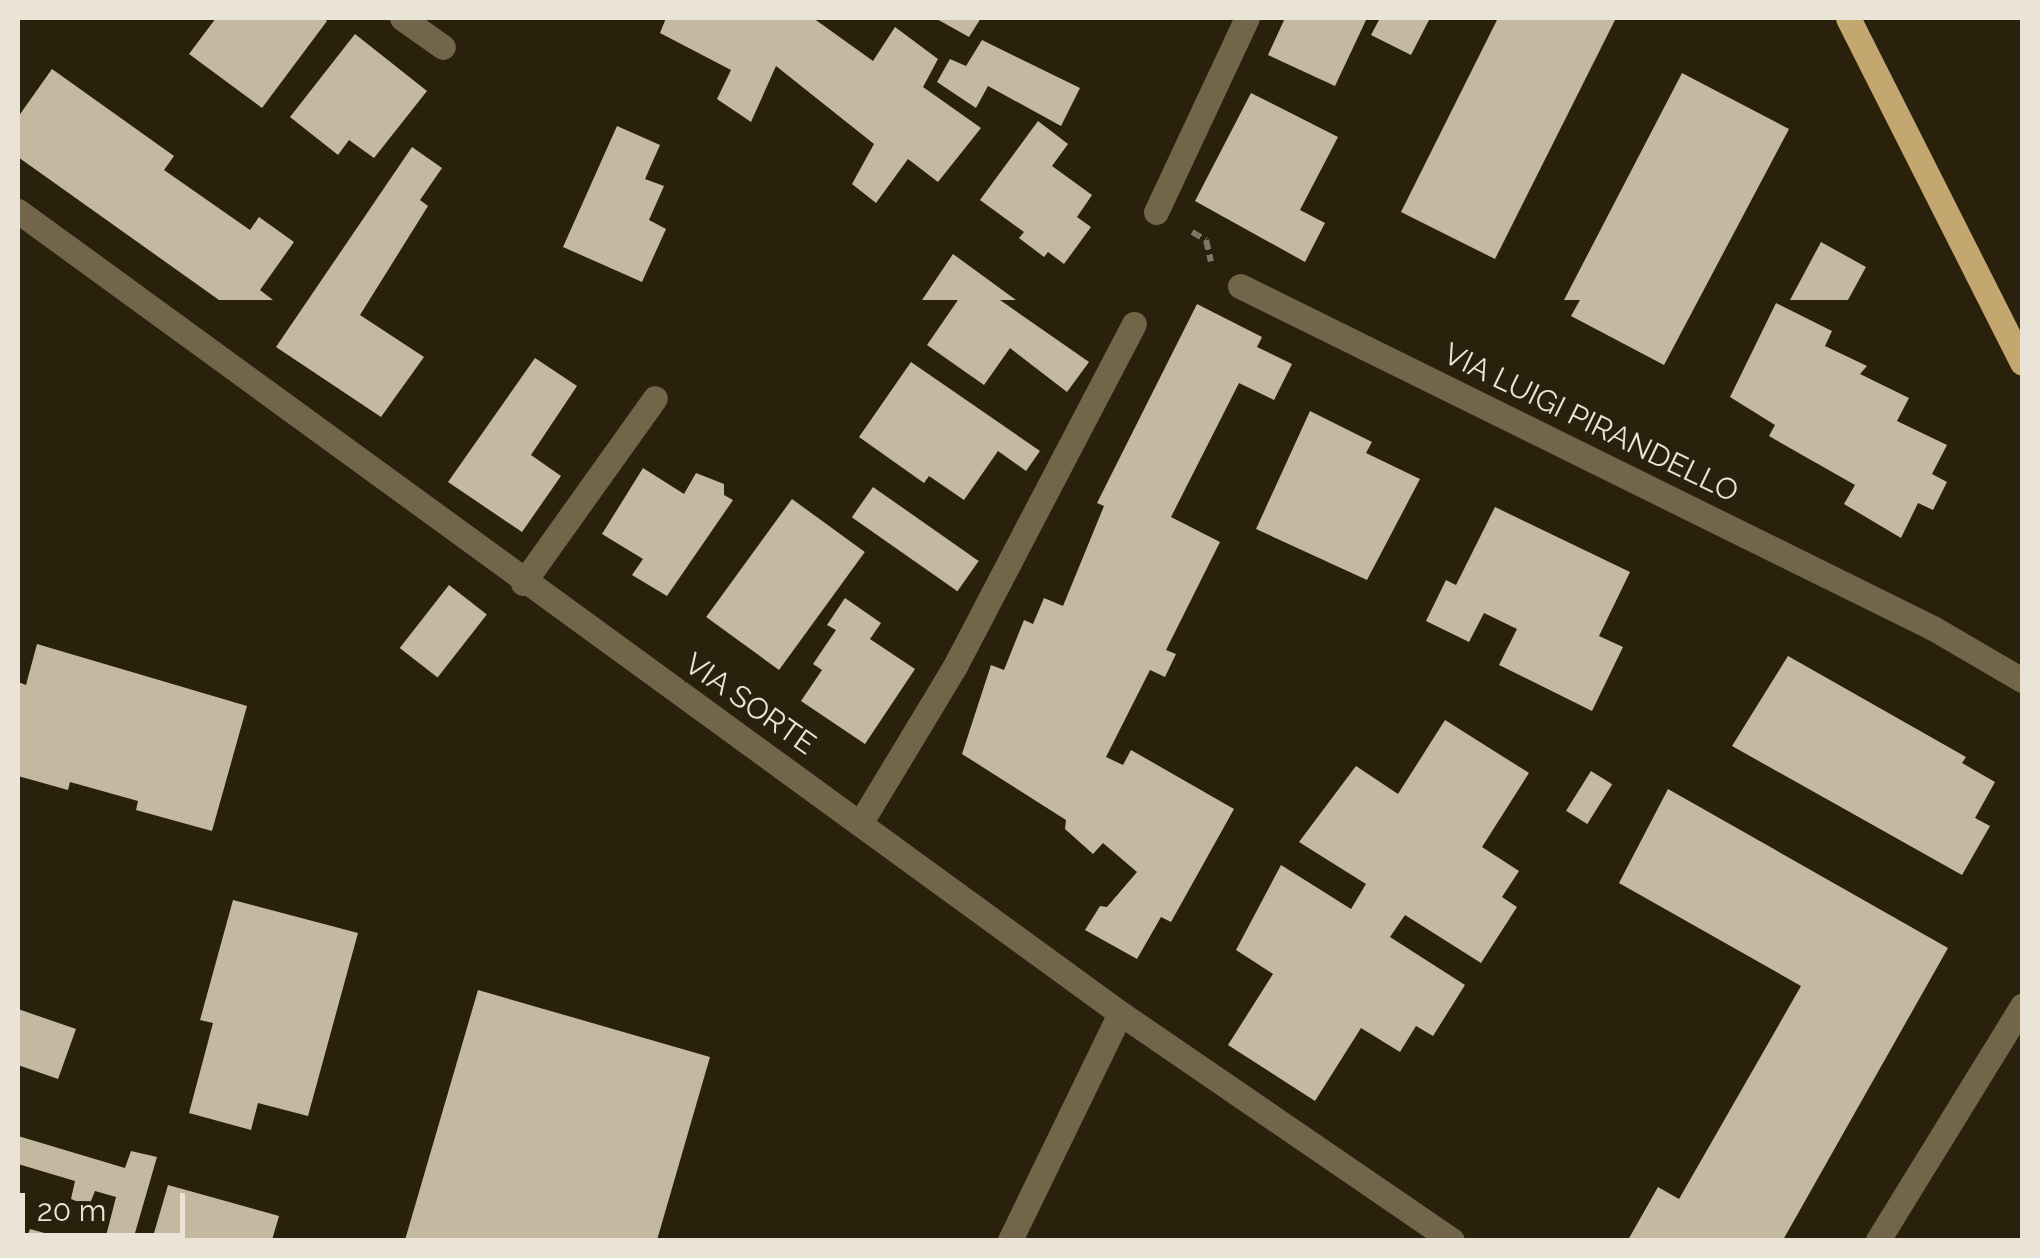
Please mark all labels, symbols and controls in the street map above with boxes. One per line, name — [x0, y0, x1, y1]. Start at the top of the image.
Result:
street label: VIA LUIGI PIRANDELLO — [1437, 336, 1745, 510]
street label: VIA SORTE — [677, 646, 823, 762]
scale bar — [25, 1173, 190, 1235]
text: 20 m — [37, 1193, 106, 1228]

